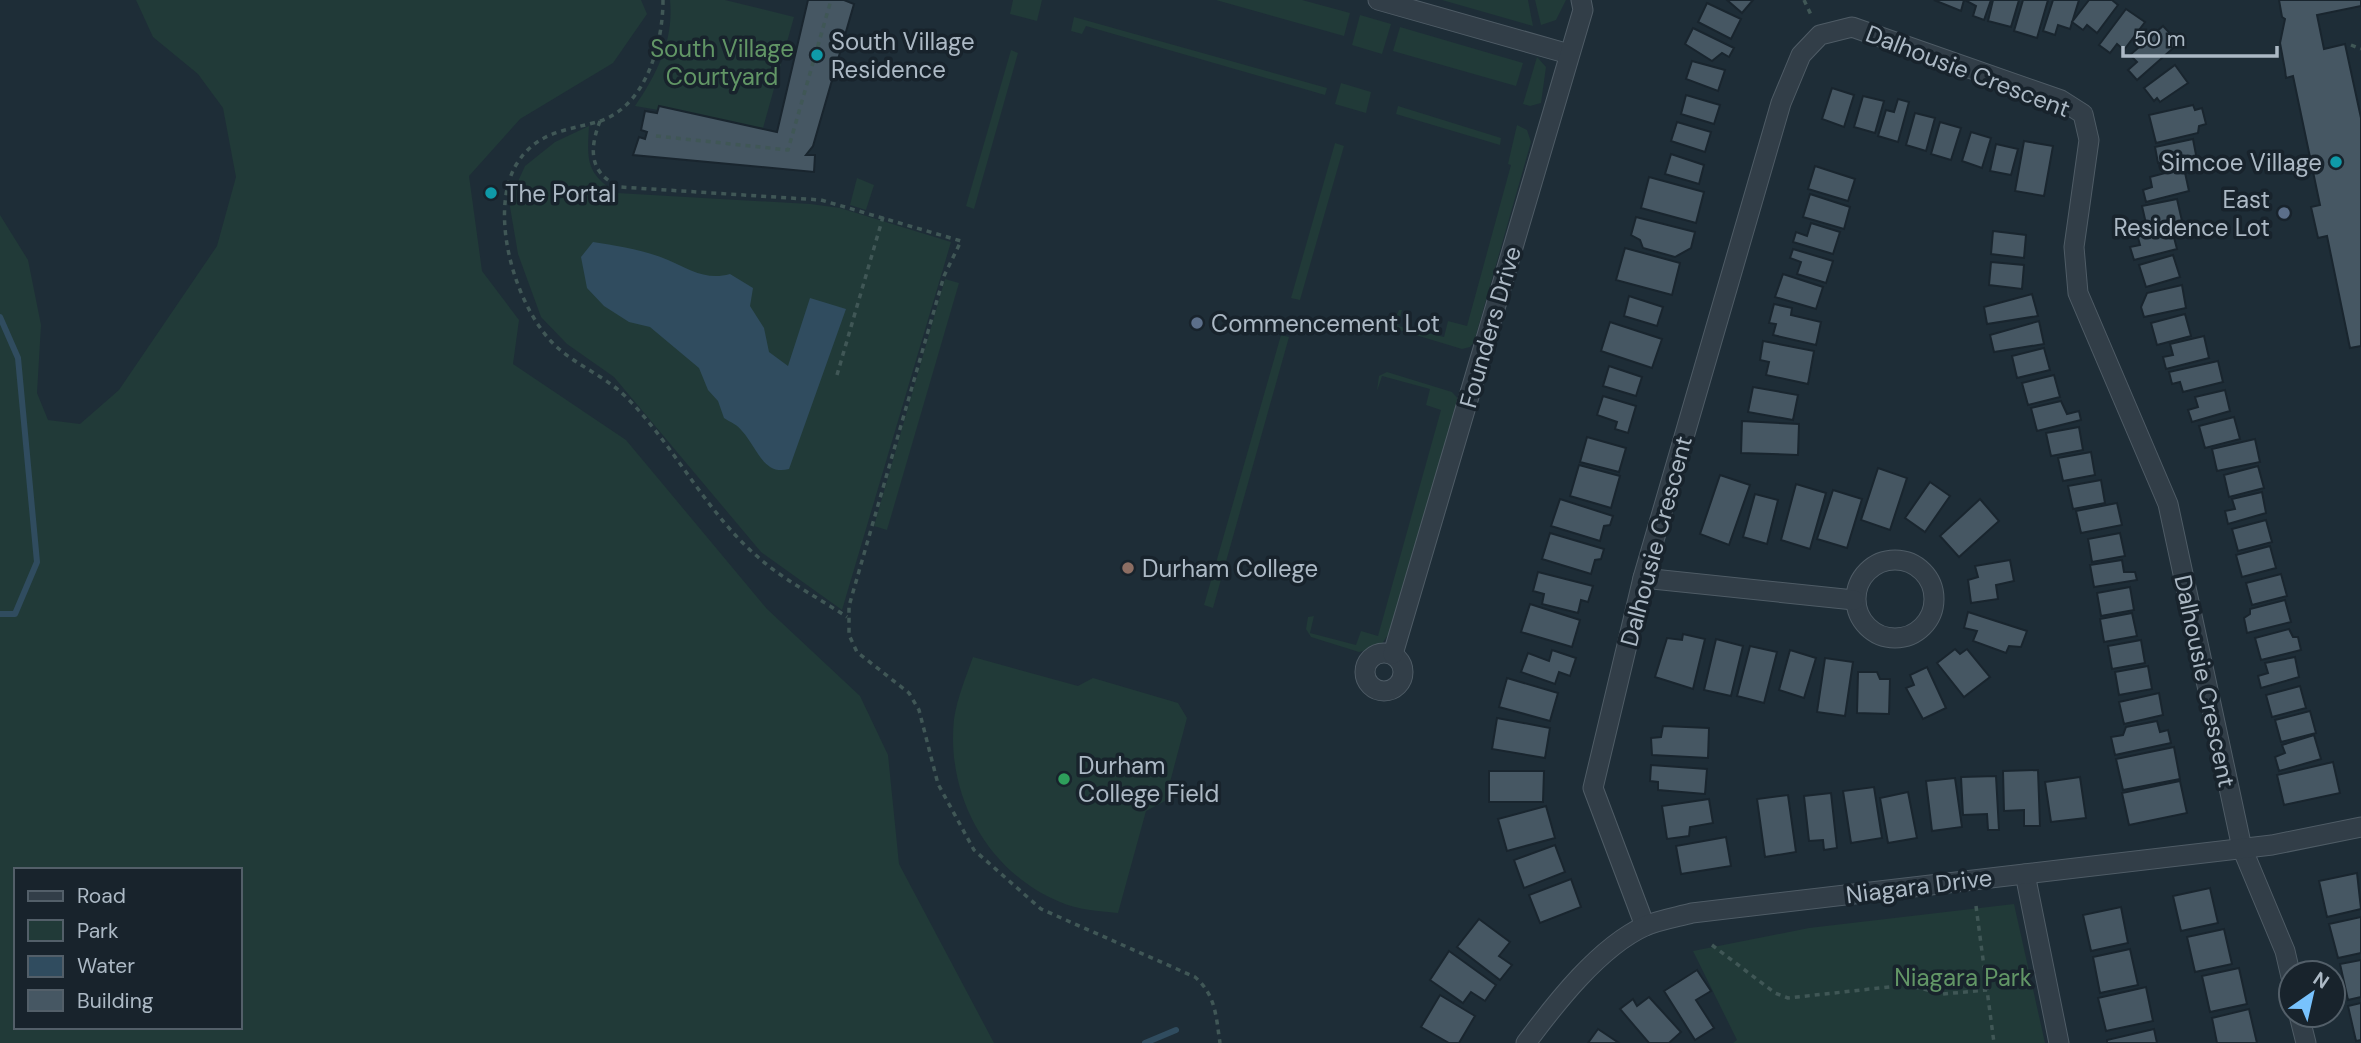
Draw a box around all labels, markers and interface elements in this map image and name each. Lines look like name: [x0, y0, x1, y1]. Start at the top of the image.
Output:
scale bar: [2123, 14, 2277, 58]
street label: Dalhousie Crescent: [1861, 18, 2075, 124]
text: 50 m: [2134, 25, 2185, 53]
place label: South Village Residence: [831, 26, 975, 85]
park label: South Village Courtyard: [650, 33, 794, 92]
marker: South Village Residence: [809, 47, 825, 63]
place label: Simcoe Village: [2161, 147, 2322, 178]
marker: Simcoe Village: [2328, 154, 2344, 170]
place label: The Portal: [505, 178, 616, 209]
place label: East Residence Lot: [2114, 184, 2270, 243]
marker: The Portal: [483, 185, 499, 201]
marker: East Residence Lot: [2276, 205, 2292, 221]
street label: Founders Drive: [1452, 242, 1528, 412]
place label: Commencement Lot: [1211, 308, 1440, 339]
marker: Commencement Lot: [1189, 315, 1205, 331]
street label: Dalhousie Crescent: [1613, 432, 1699, 650]
place label: Durham College: [1142, 553, 1318, 584]
marker: Durham College: [1120, 560, 1136, 576]
street label: Dalhousie Crescent: [2167, 572, 2243, 790]
place label: Durham College Field: [1078, 750, 1219, 809]
marker: Durham College Field: [1056, 771, 1072, 787]
street label: Niagara Drive: [1844, 862, 1994, 910]
legend: [14, 868, 242, 1029]
text: Road: [77, 882, 126, 910]
text: Park: [77, 917, 119, 945]
text: Water: [77, 952, 135, 980]
north arrow: [2277, 959, 2347, 1029]
park label: Niagara Park: [1894, 962, 2032, 993]
text: N: [2308, 966, 2334, 995]
text: Building: [77, 987, 154, 1015]

